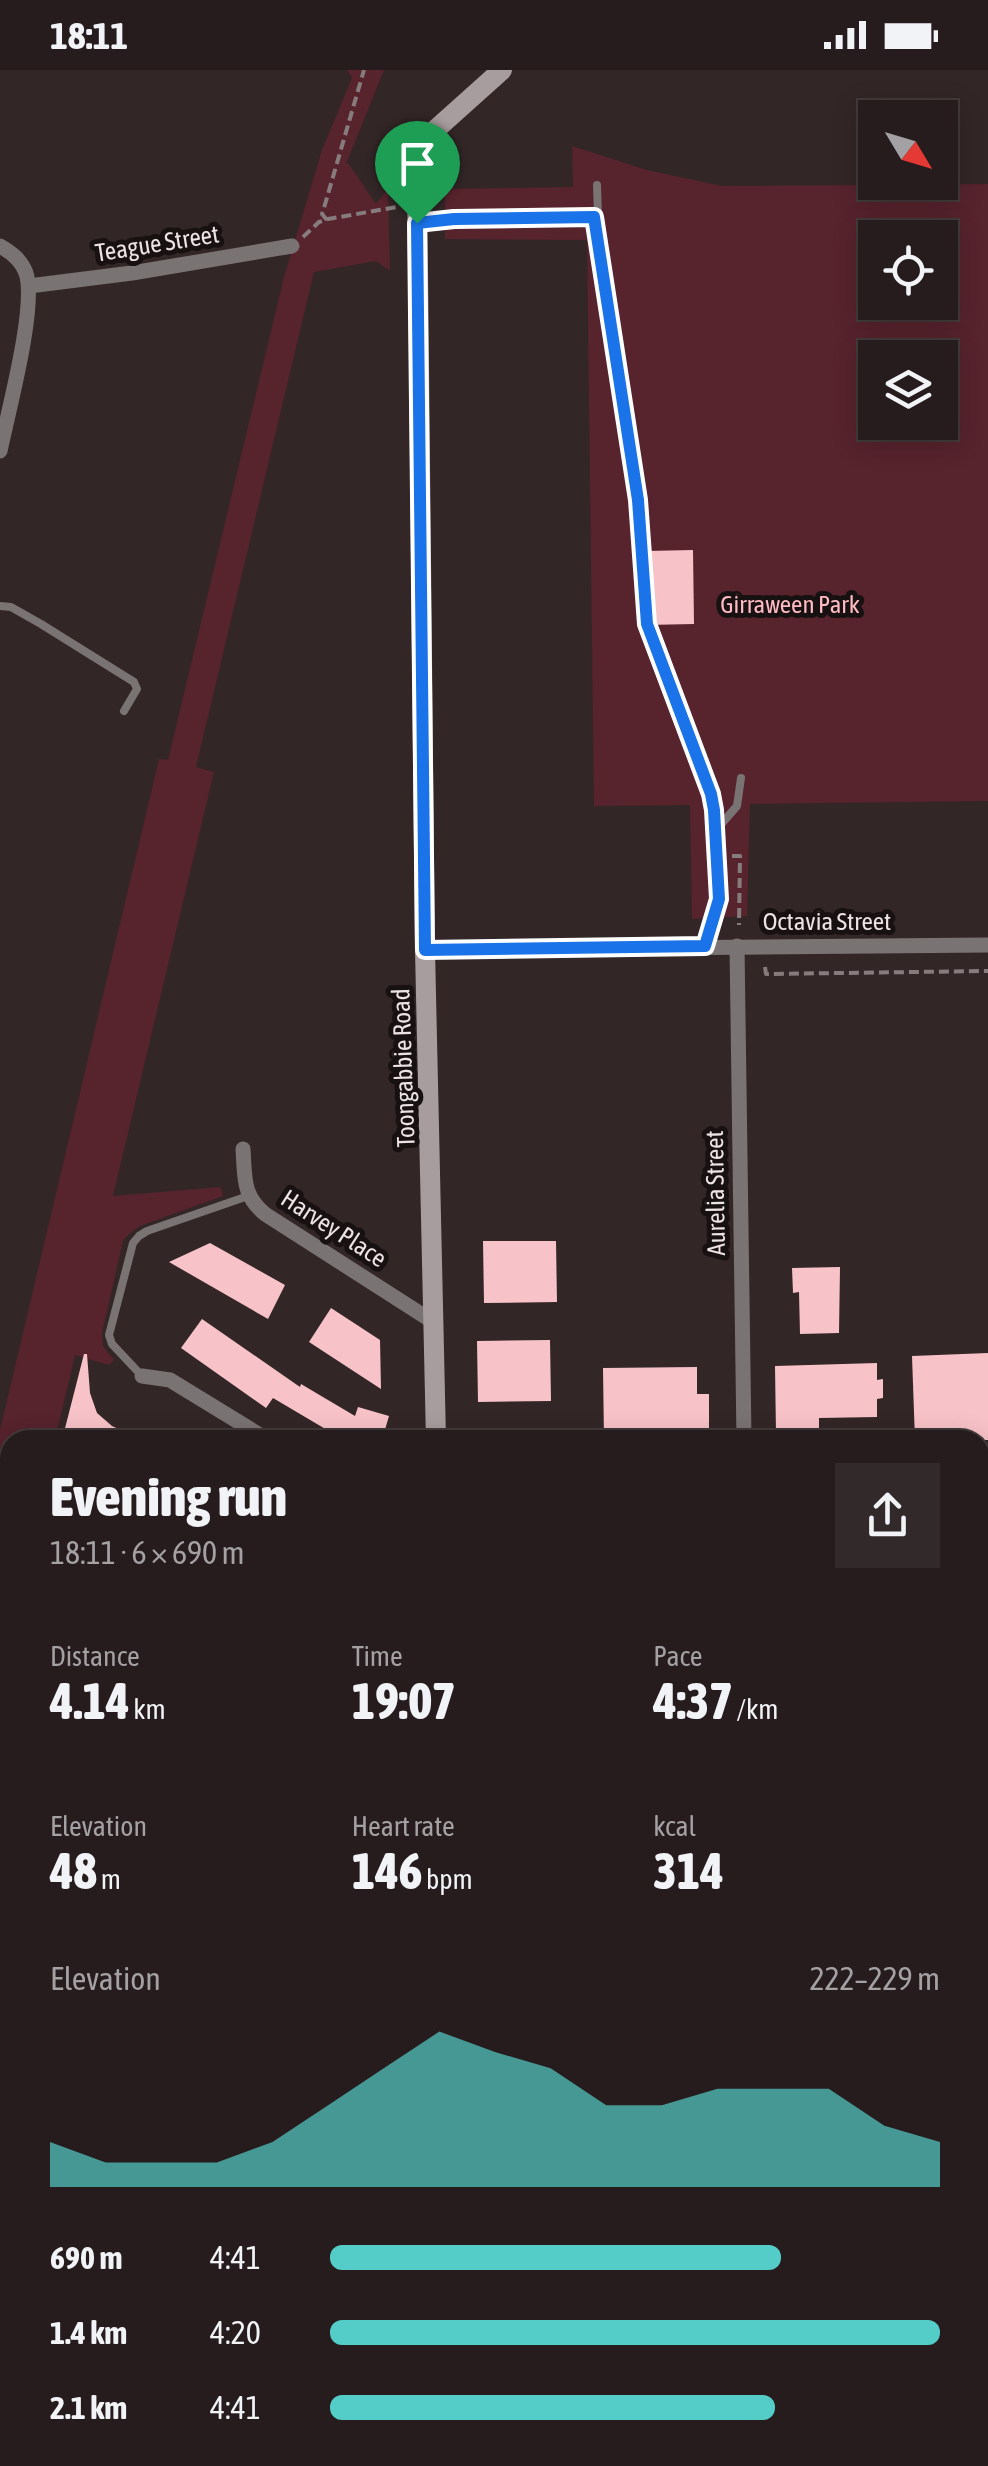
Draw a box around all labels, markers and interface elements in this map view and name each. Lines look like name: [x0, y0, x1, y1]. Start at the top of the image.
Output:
text: 18:11: [50, 14, 128, 57]
north arrow: [858, 100, 958, 200]
map controls: [858, 100, 958, 440]
pin: [375, 121, 460, 224]
icon: arrive: [390, 136, 445, 191]
street label: Teague Street: [93, 219, 221, 267]
button: locate: [858, 220, 958, 320]
button: layers: [858, 340, 958, 440]
park label: Girraween Park: [720, 590, 860, 618]
street label: Octavia Street: [763, 907, 891, 935]
street label: Toongabbie Road: [386, 988, 420, 1148]
street label: Aurelia Street: [700, 1130, 730, 1256]
street label: Harvey Place: [276, 1184, 392, 1272]
button: share: [835, 1463, 940, 1568]
text: Evening run: [50, 1465, 287, 1528]
text: 18:11 · 6 × 690 m: [50, 1534, 244, 1571]
text: Distance: [50, 1640, 140, 1672]
text: Time: [352, 1640, 403, 1672]
text: Pace: [653, 1640, 703, 1672]
text: 4.14: [50, 1672, 129, 1730]
text: 19:07: [352, 1672, 456, 1730]
text: 4:37: [653, 1672, 733, 1730]
text: km: [129, 1693, 166, 1725]
text: /km: [733, 1693, 779, 1725]
text: Elevation: [50, 1810, 147, 1842]
text: Heart rate: [352, 1810, 455, 1842]
text: kcal: [653, 1810, 696, 1842]
text: 48: [50, 1842, 97, 1900]
text: 146: [352, 1842, 422, 1900]
text: 314: [653, 1842, 724, 1900]
text: m: [97, 1863, 121, 1895]
text: bpm: [422, 1863, 473, 1895]
text: Elevation: [50, 1960, 161, 1997]
text: 222–229 m: [810, 1960, 940, 1997]
text: 690 m: [50, 2239, 123, 2276]
text: 4:41: [210, 2239, 261, 2276]
text: 1.4 km: [50, 2314, 127, 2351]
text: 4:20: [210, 2314, 261, 2351]
text: 2.1 km: [50, 2389, 127, 2426]
text: 4:41: [210, 2389, 261, 2426]

